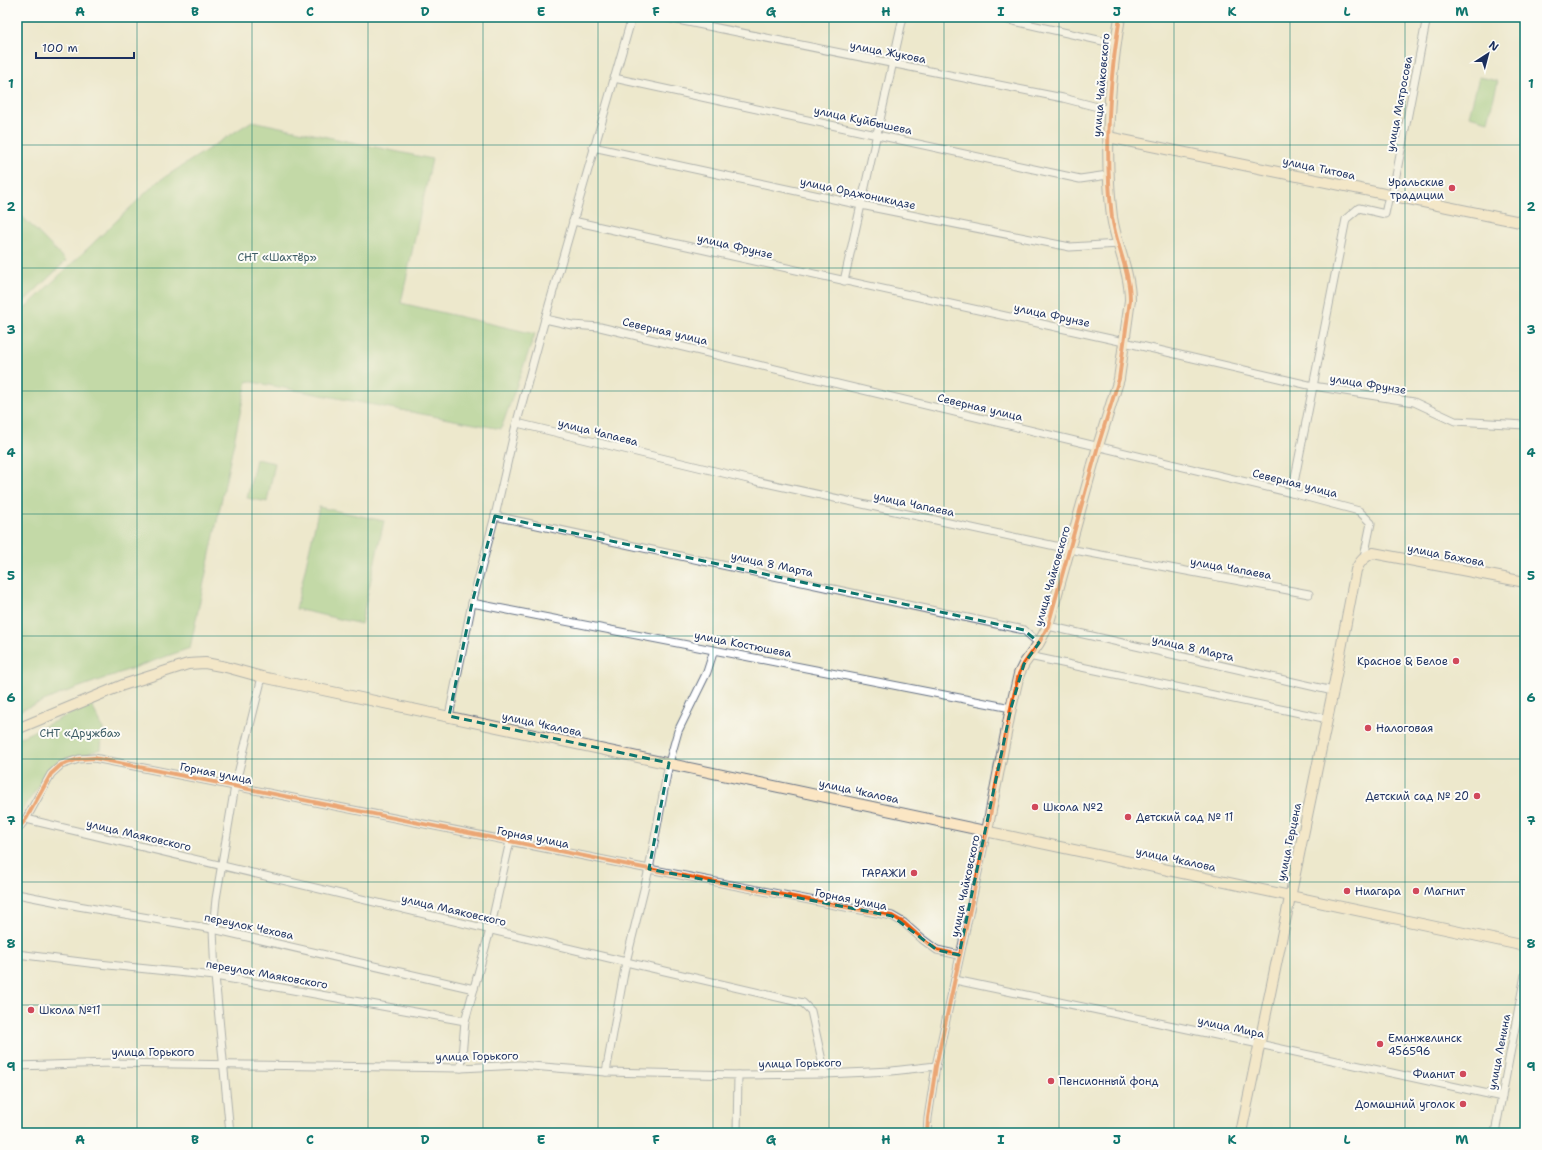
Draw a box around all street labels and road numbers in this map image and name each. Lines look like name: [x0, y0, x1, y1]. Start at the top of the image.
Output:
street label: улица Чайковского: [1089, 32, 1114, 138]
street label: улица Жукова: [848, 38, 927, 67]
street label: улица Матросова: [1383, 55, 1416, 153]
street label: улица Куйбышева: [812, 103, 914, 138]
street label: улица Титова: [1281, 153, 1357, 184]
street label: улица Орджоникидзе: [799, 174, 917, 213]
street label: улица Фрунзе: [696, 230, 774, 262]
street label: улица Фрунзе: [1013, 300, 1091, 331]
street label: Северная улица: [621, 314, 709, 349]
street label: улица Фрунзе: [1329, 371, 1407, 398]
street label: Северная улица: [936, 390, 1024, 425]
street label: улица Чапаева: [556, 415, 640, 450]
street label: Северная улица: [1251, 466, 1339, 501]
street label: улица Чапаева: [872, 489, 956, 520]
street label: улица Чайковского: [1031, 524, 1074, 628]
street label: улица Бажова: [1406, 541, 1486, 570]
street label: улица 8 Марта: [729, 548, 815, 581]
street label: улица Чапаева: [1189, 554, 1273, 583]
street label: улица Костюшева: [693, 628, 793, 661]
street label: улица 8 Марта: [1150, 632, 1236, 665]
street label: улица Чкалова: [500, 709, 583, 740]
street label: Горная улица: [178, 759, 254, 788]
street label: улица Чкалова: [817, 776, 900, 807]
street label: улица Герцена: [1274, 801, 1305, 883]
street label: улица Маяковского: [85, 816, 193, 855]
street label: Горная улица: [495, 823, 571, 852]
street label: улица Чайковского: [947, 833, 984, 939]
street label: улица Чкалова: [1134, 844, 1217, 875]
street label: Горная улица: [813, 885, 889, 914]
street label: улица Маяковского: [400, 891, 508, 930]
street label: переулок Чехова: [203, 910, 295, 943]
street label: переулок Маяковского: [205, 956, 329, 993]
street label: улица Мира: [1196, 1013, 1266, 1042]
street label: улица Ленина: [1485, 1013, 1514, 1091]
street label: улица Горького: [112, 1045, 195, 1060]
street label: улица Горького: [435, 1048, 519, 1065]
street label: улица Горького: [758, 1055, 842, 1072]

